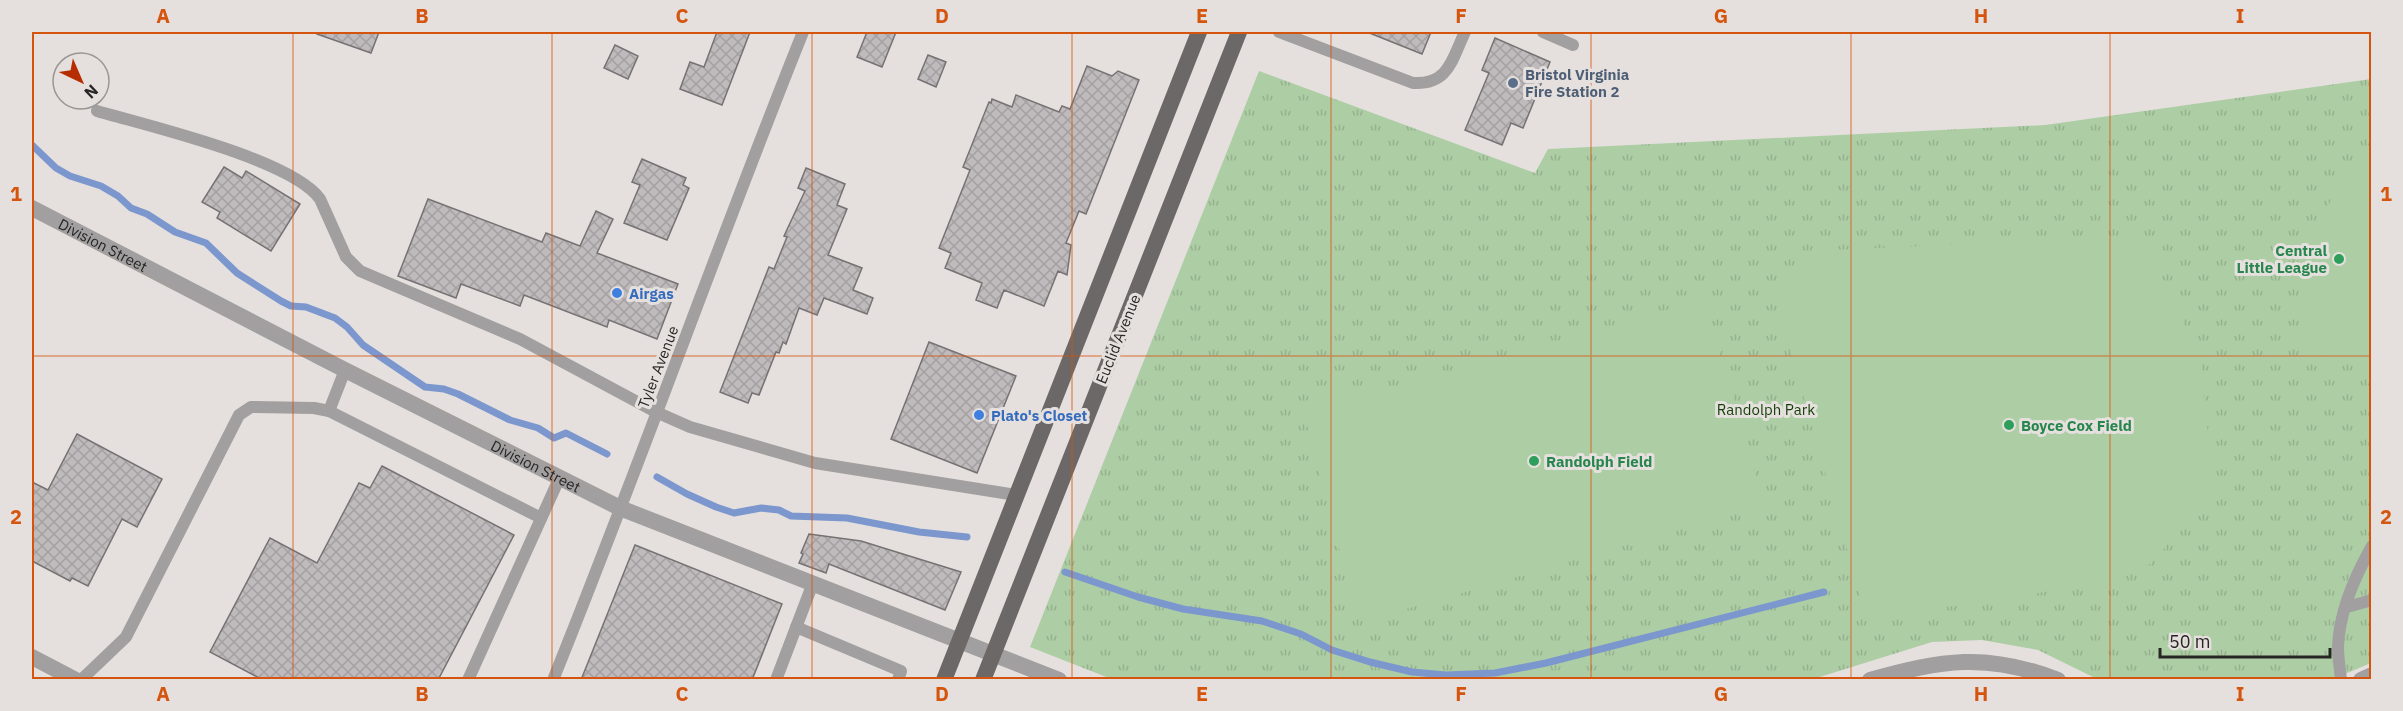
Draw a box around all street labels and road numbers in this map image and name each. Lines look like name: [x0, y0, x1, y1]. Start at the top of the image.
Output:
street label: Division Street: [55, 214, 151, 276]
street label: Euclid Avenue: [1091, 291, 1145, 387]
street label: Tyler Avenue: [634, 323, 682, 411]
street label: Division Street: [488, 435, 584, 496]

